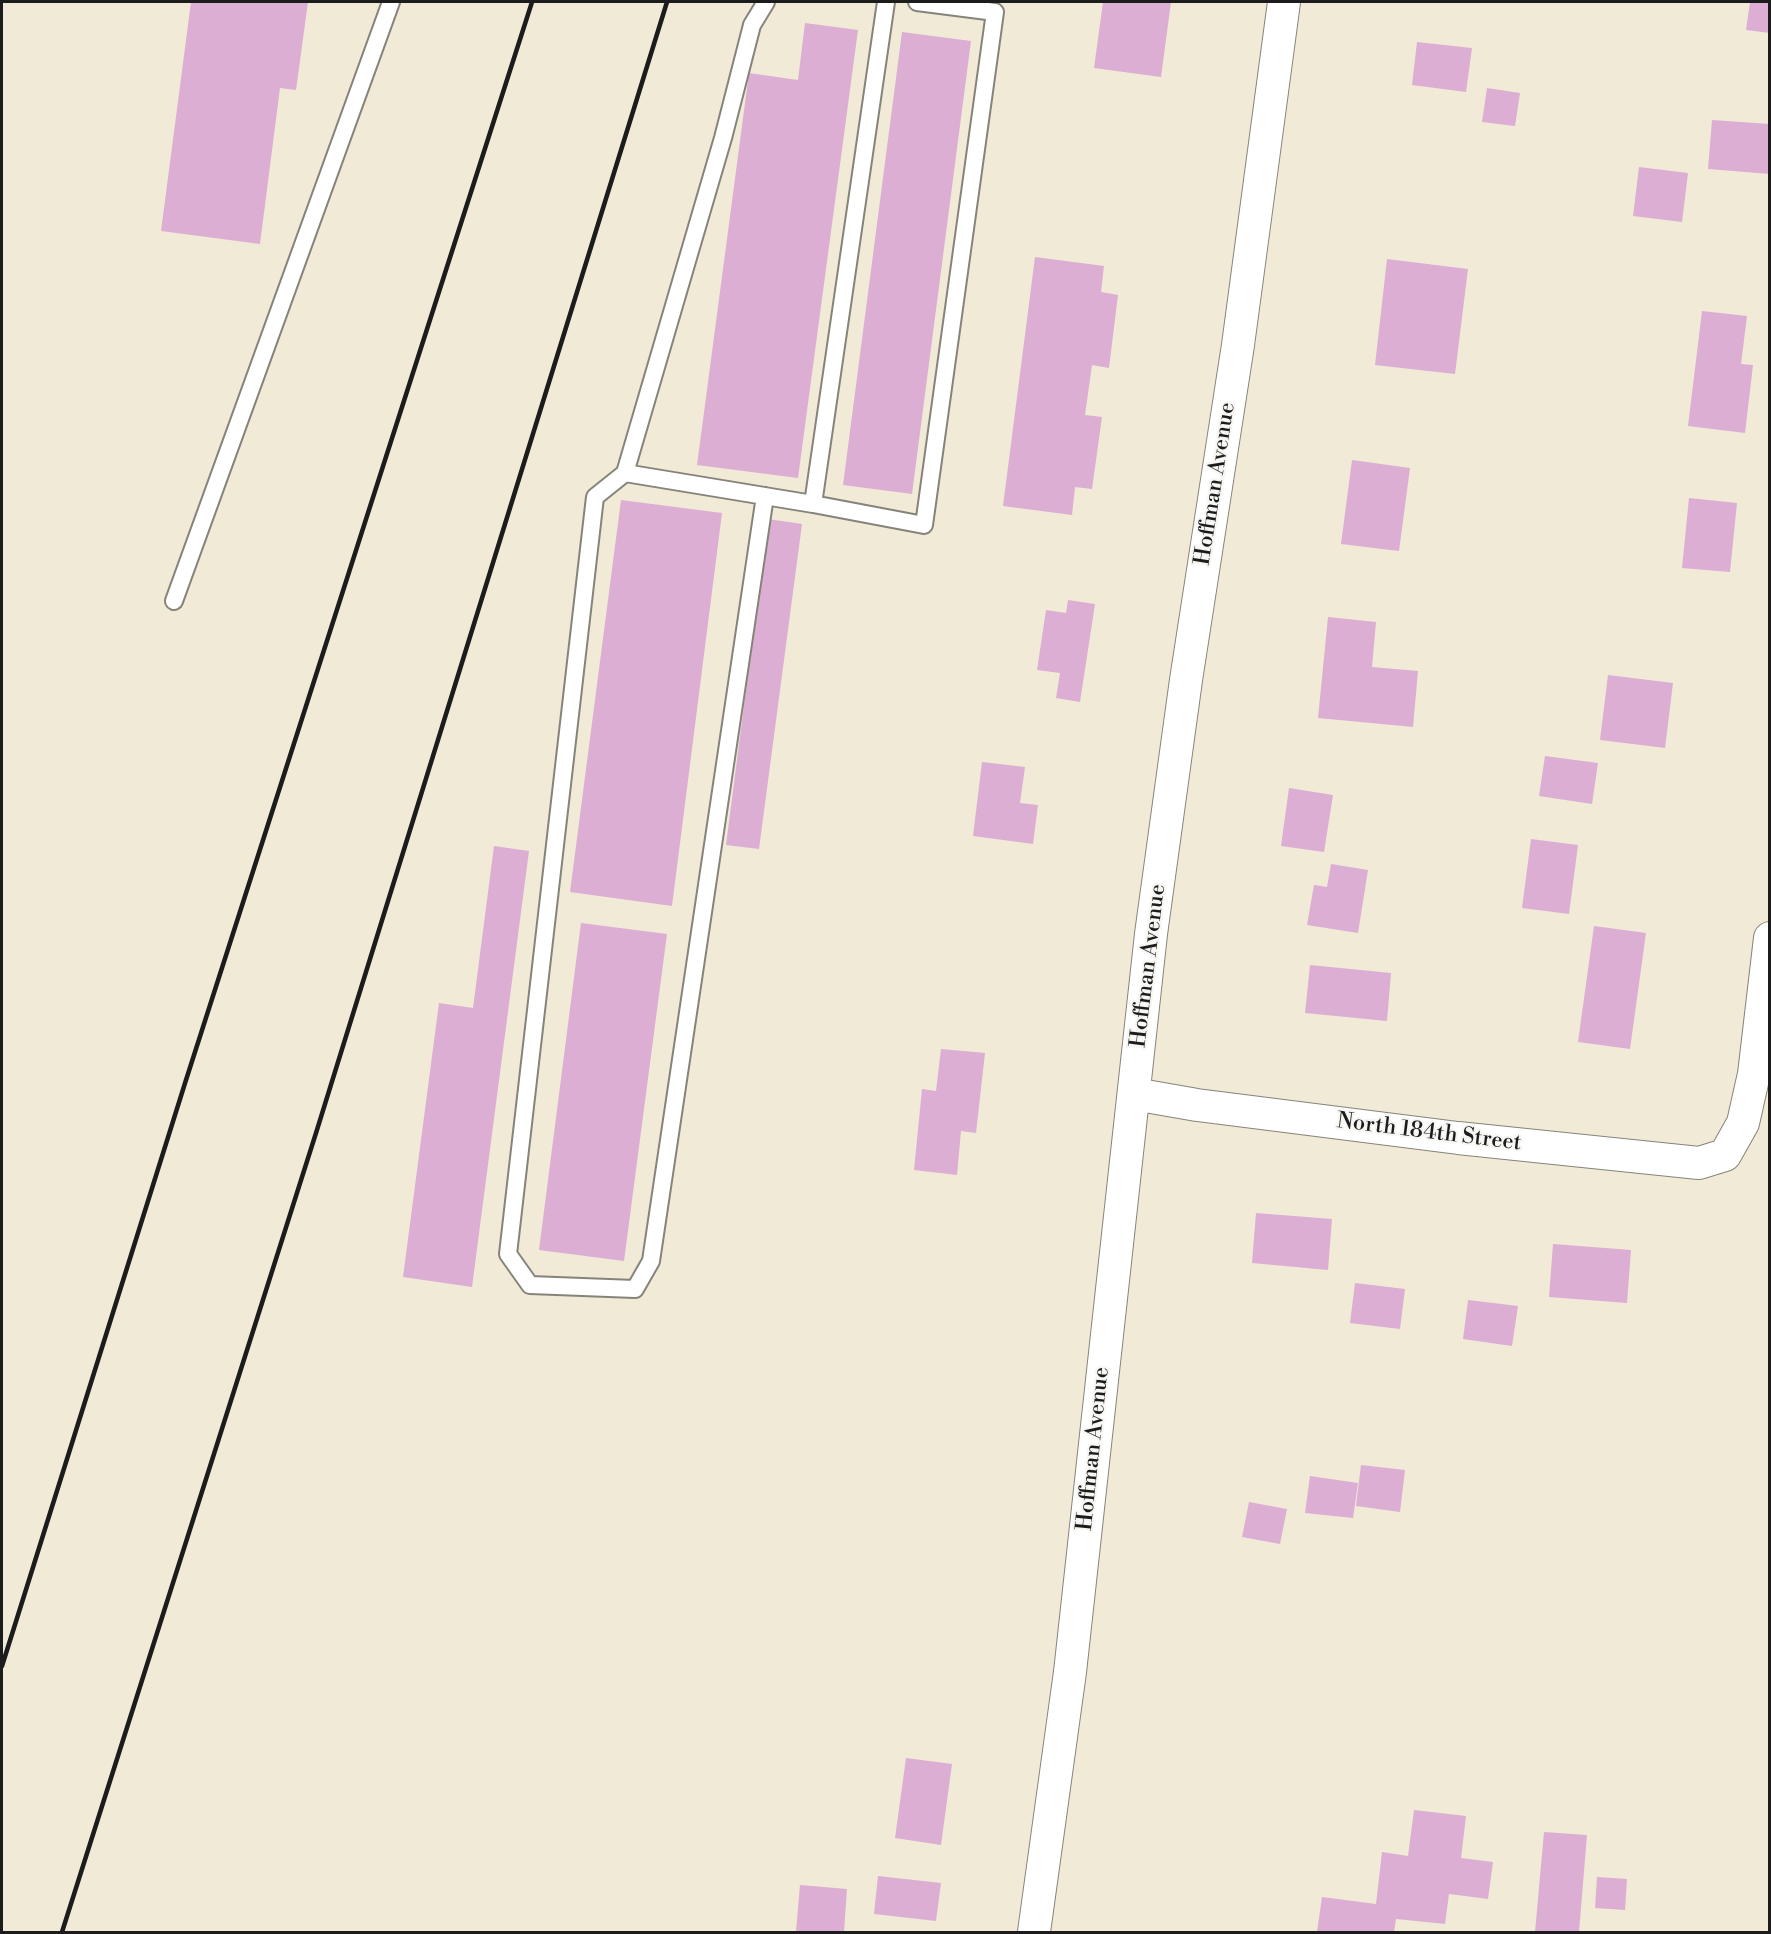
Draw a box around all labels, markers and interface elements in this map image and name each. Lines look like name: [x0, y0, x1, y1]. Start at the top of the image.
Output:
street label: Hoffman Avenue: [1190, 401, 1242, 567]
street label: Hoffman Avenue: [1126, 883, 1172, 1049]
street label: North 184th Street: [1335, 1109, 1523, 1157]
street label: Hoffman Avenue: [1072, 1366, 1116, 1532]

